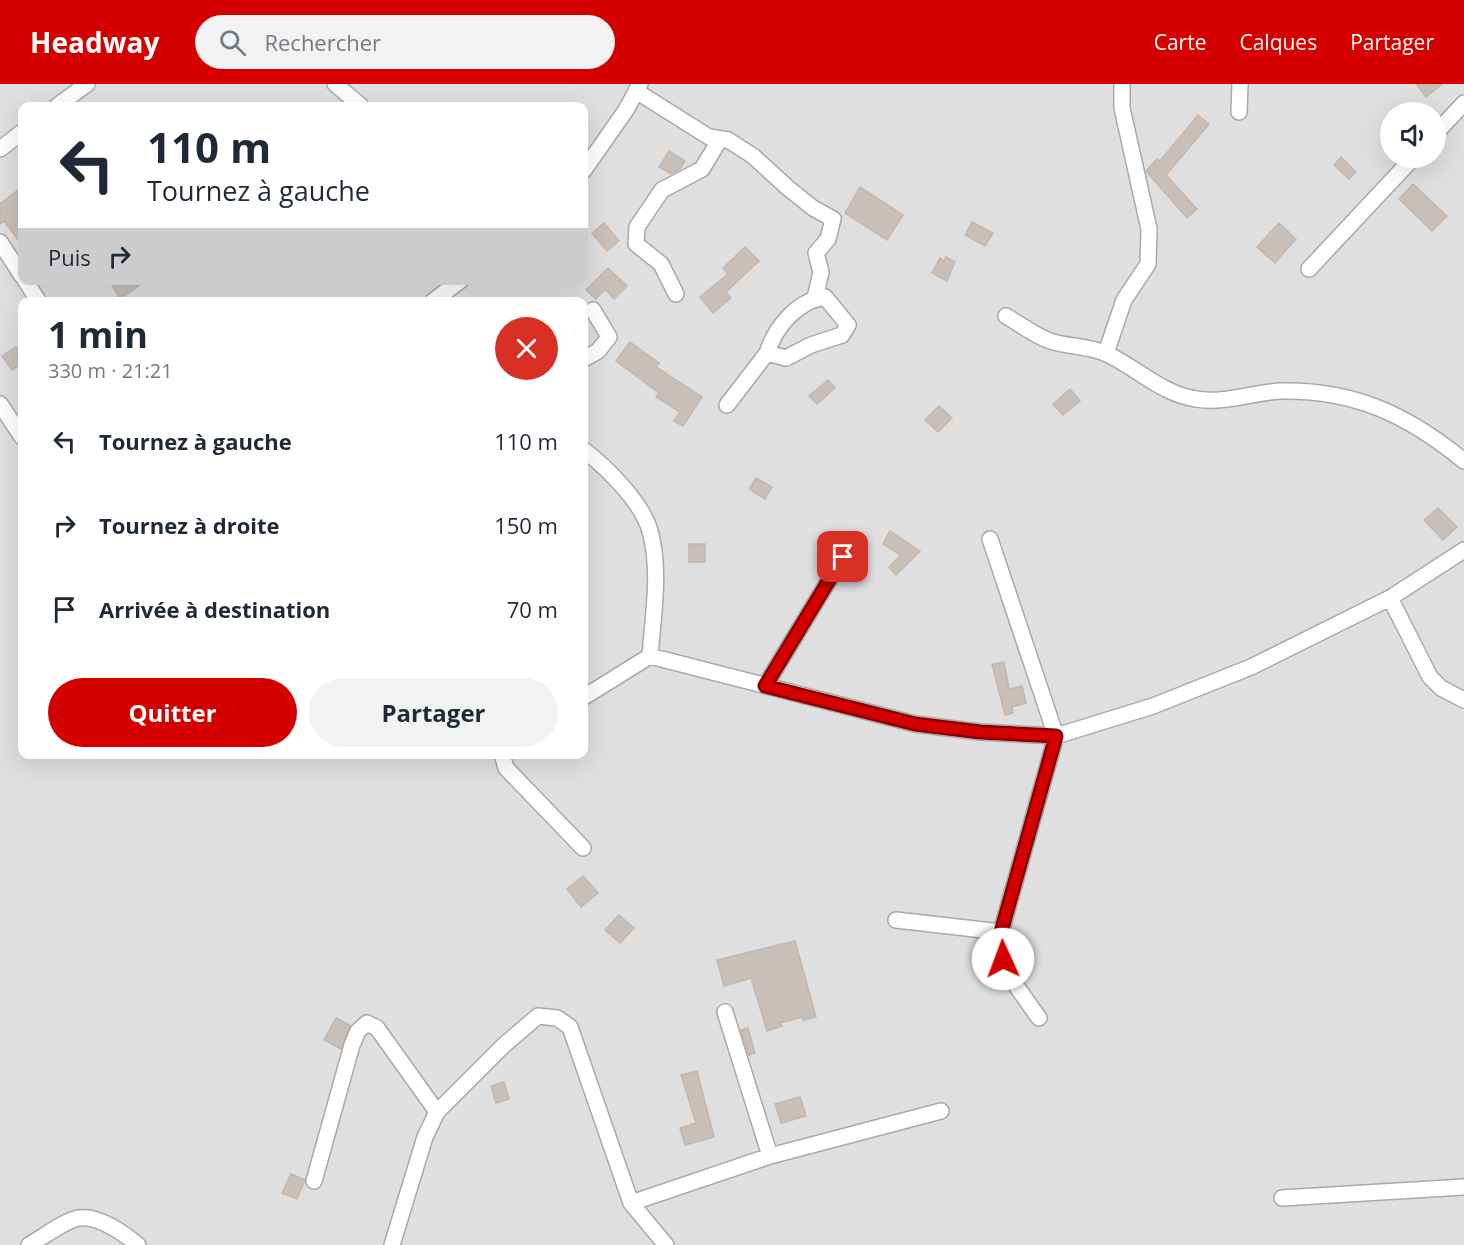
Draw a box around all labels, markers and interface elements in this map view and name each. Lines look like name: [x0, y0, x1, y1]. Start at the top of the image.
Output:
search box: [195, 15, 615, 69]
text: Headway: [30, 23, 159, 61]
icon: search: [216, 26, 249, 59]
text: Rechercher: [264, 27, 381, 57]
text: Carte: [1154, 28, 1206, 56]
text: Calques: [1239, 28, 1317, 56]
text: Partager: [1350, 28, 1434, 56]
map controls: [1380, 102, 1446, 168]
button: sound: [1380, 102, 1446, 168]
text: 110 m: [147, 118, 271, 175]
icon: left: [48, 126, 126, 204]
text: Tournez à gauche: [147, 172, 370, 209]
icon: right: [103, 240, 136, 273]
text: Puis: [48, 242, 91, 272]
text: 1 min: [48, 310, 148, 359]
button: close: [495, 317, 558, 380]
text: 330 m · 21:21: [48, 357, 173, 384]
icon: left: [48, 425, 81, 458]
text: Tournez à gauche: [99, 426, 292, 456]
text: 110 m: [494, 426, 558, 456]
icon: right: [48, 509, 81, 542]
text: Tournez à droite: [99, 510, 280, 540]
text: 150 m: [494, 510, 558, 540]
pin: [817, 531, 868, 582]
icon: arrive: [826, 540, 859, 573]
icon: arrive: [48, 593, 81, 626]
text: Arrivée à destination: [99, 594, 330, 624]
text: 70 m: [507, 594, 558, 624]
button: Quitter: [48, 678, 297, 747]
button: Partager: [309, 678, 558, 747]
position arrow: [971, 927, 1035, 991]

